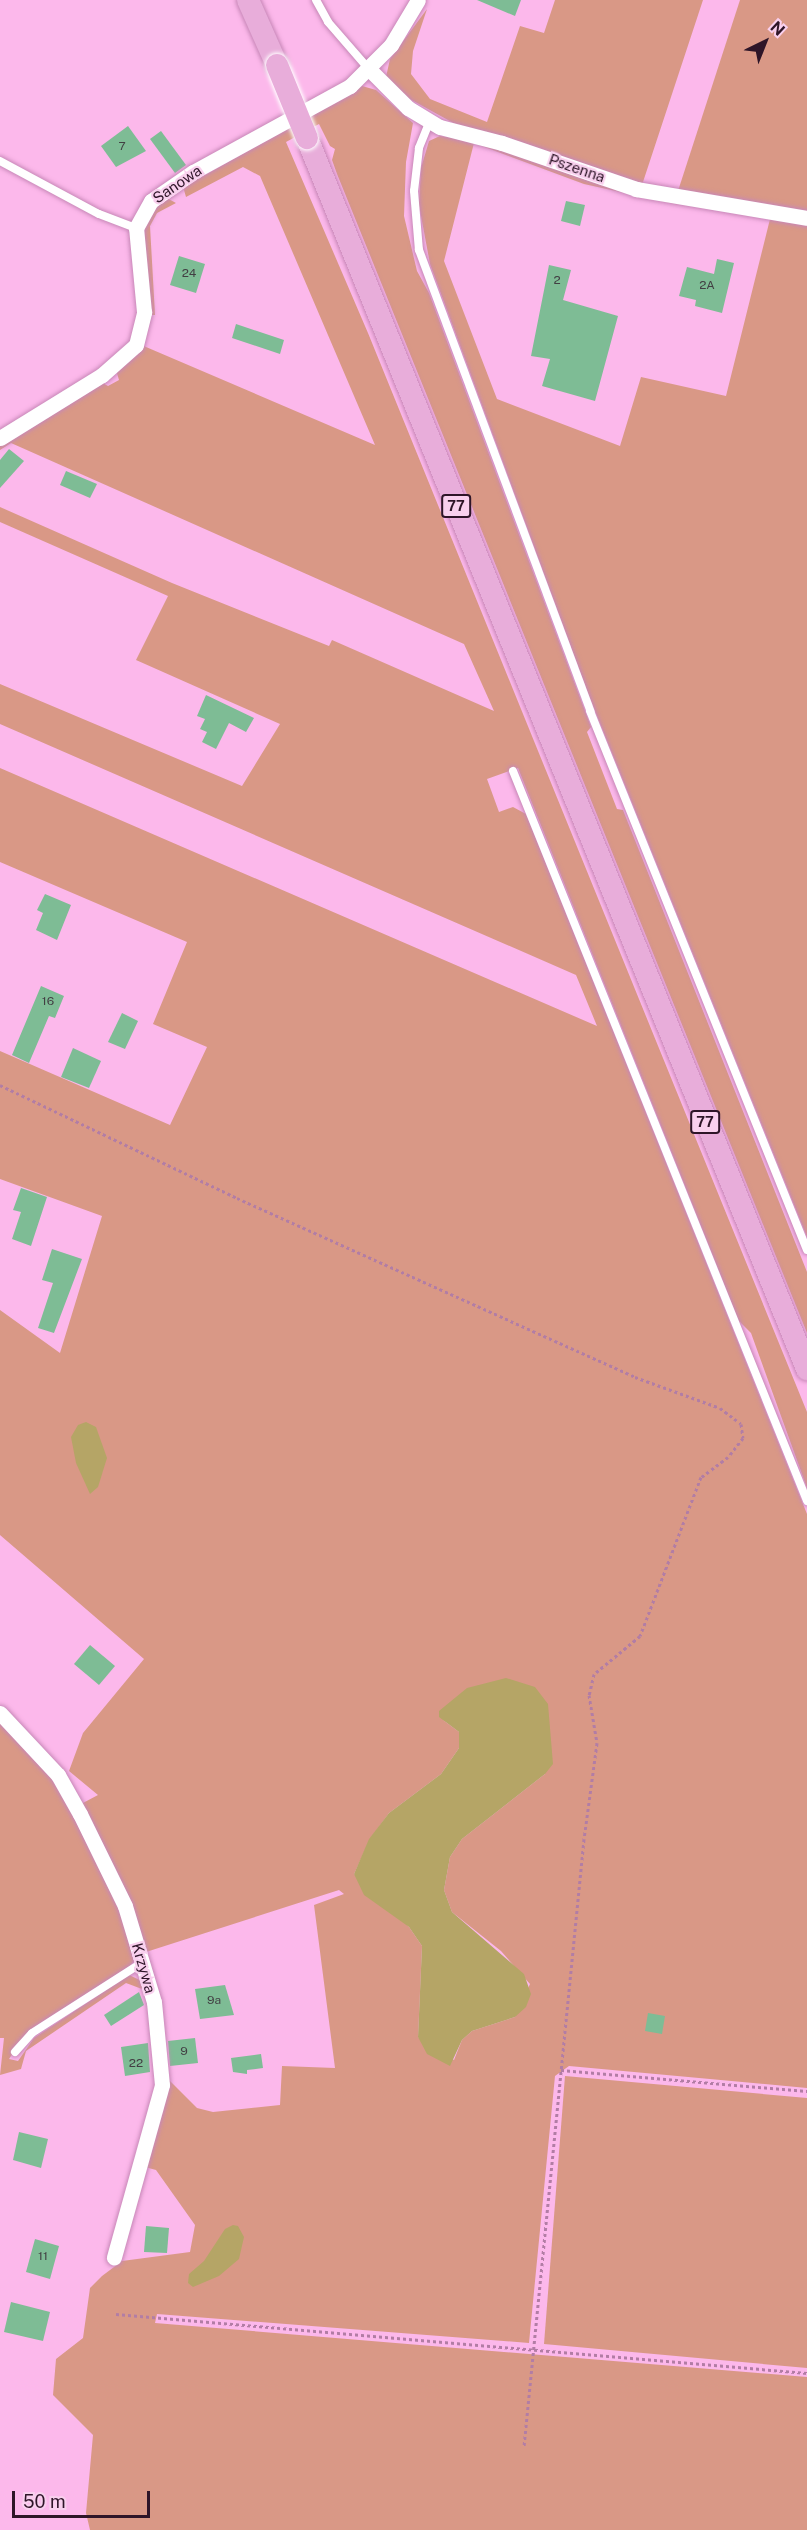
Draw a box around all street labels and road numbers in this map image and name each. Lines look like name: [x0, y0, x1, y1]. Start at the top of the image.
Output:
street label: Pszenna: [547, 150, 607, 186]
street label: Sanowa: [149, 161, 205, 207]
road number: 77: [441, 495, 471, 517]
road number: 77: [690, 1111, 720, 1133]
street label: Krzywa: [128, 1941, 160, 1995]

